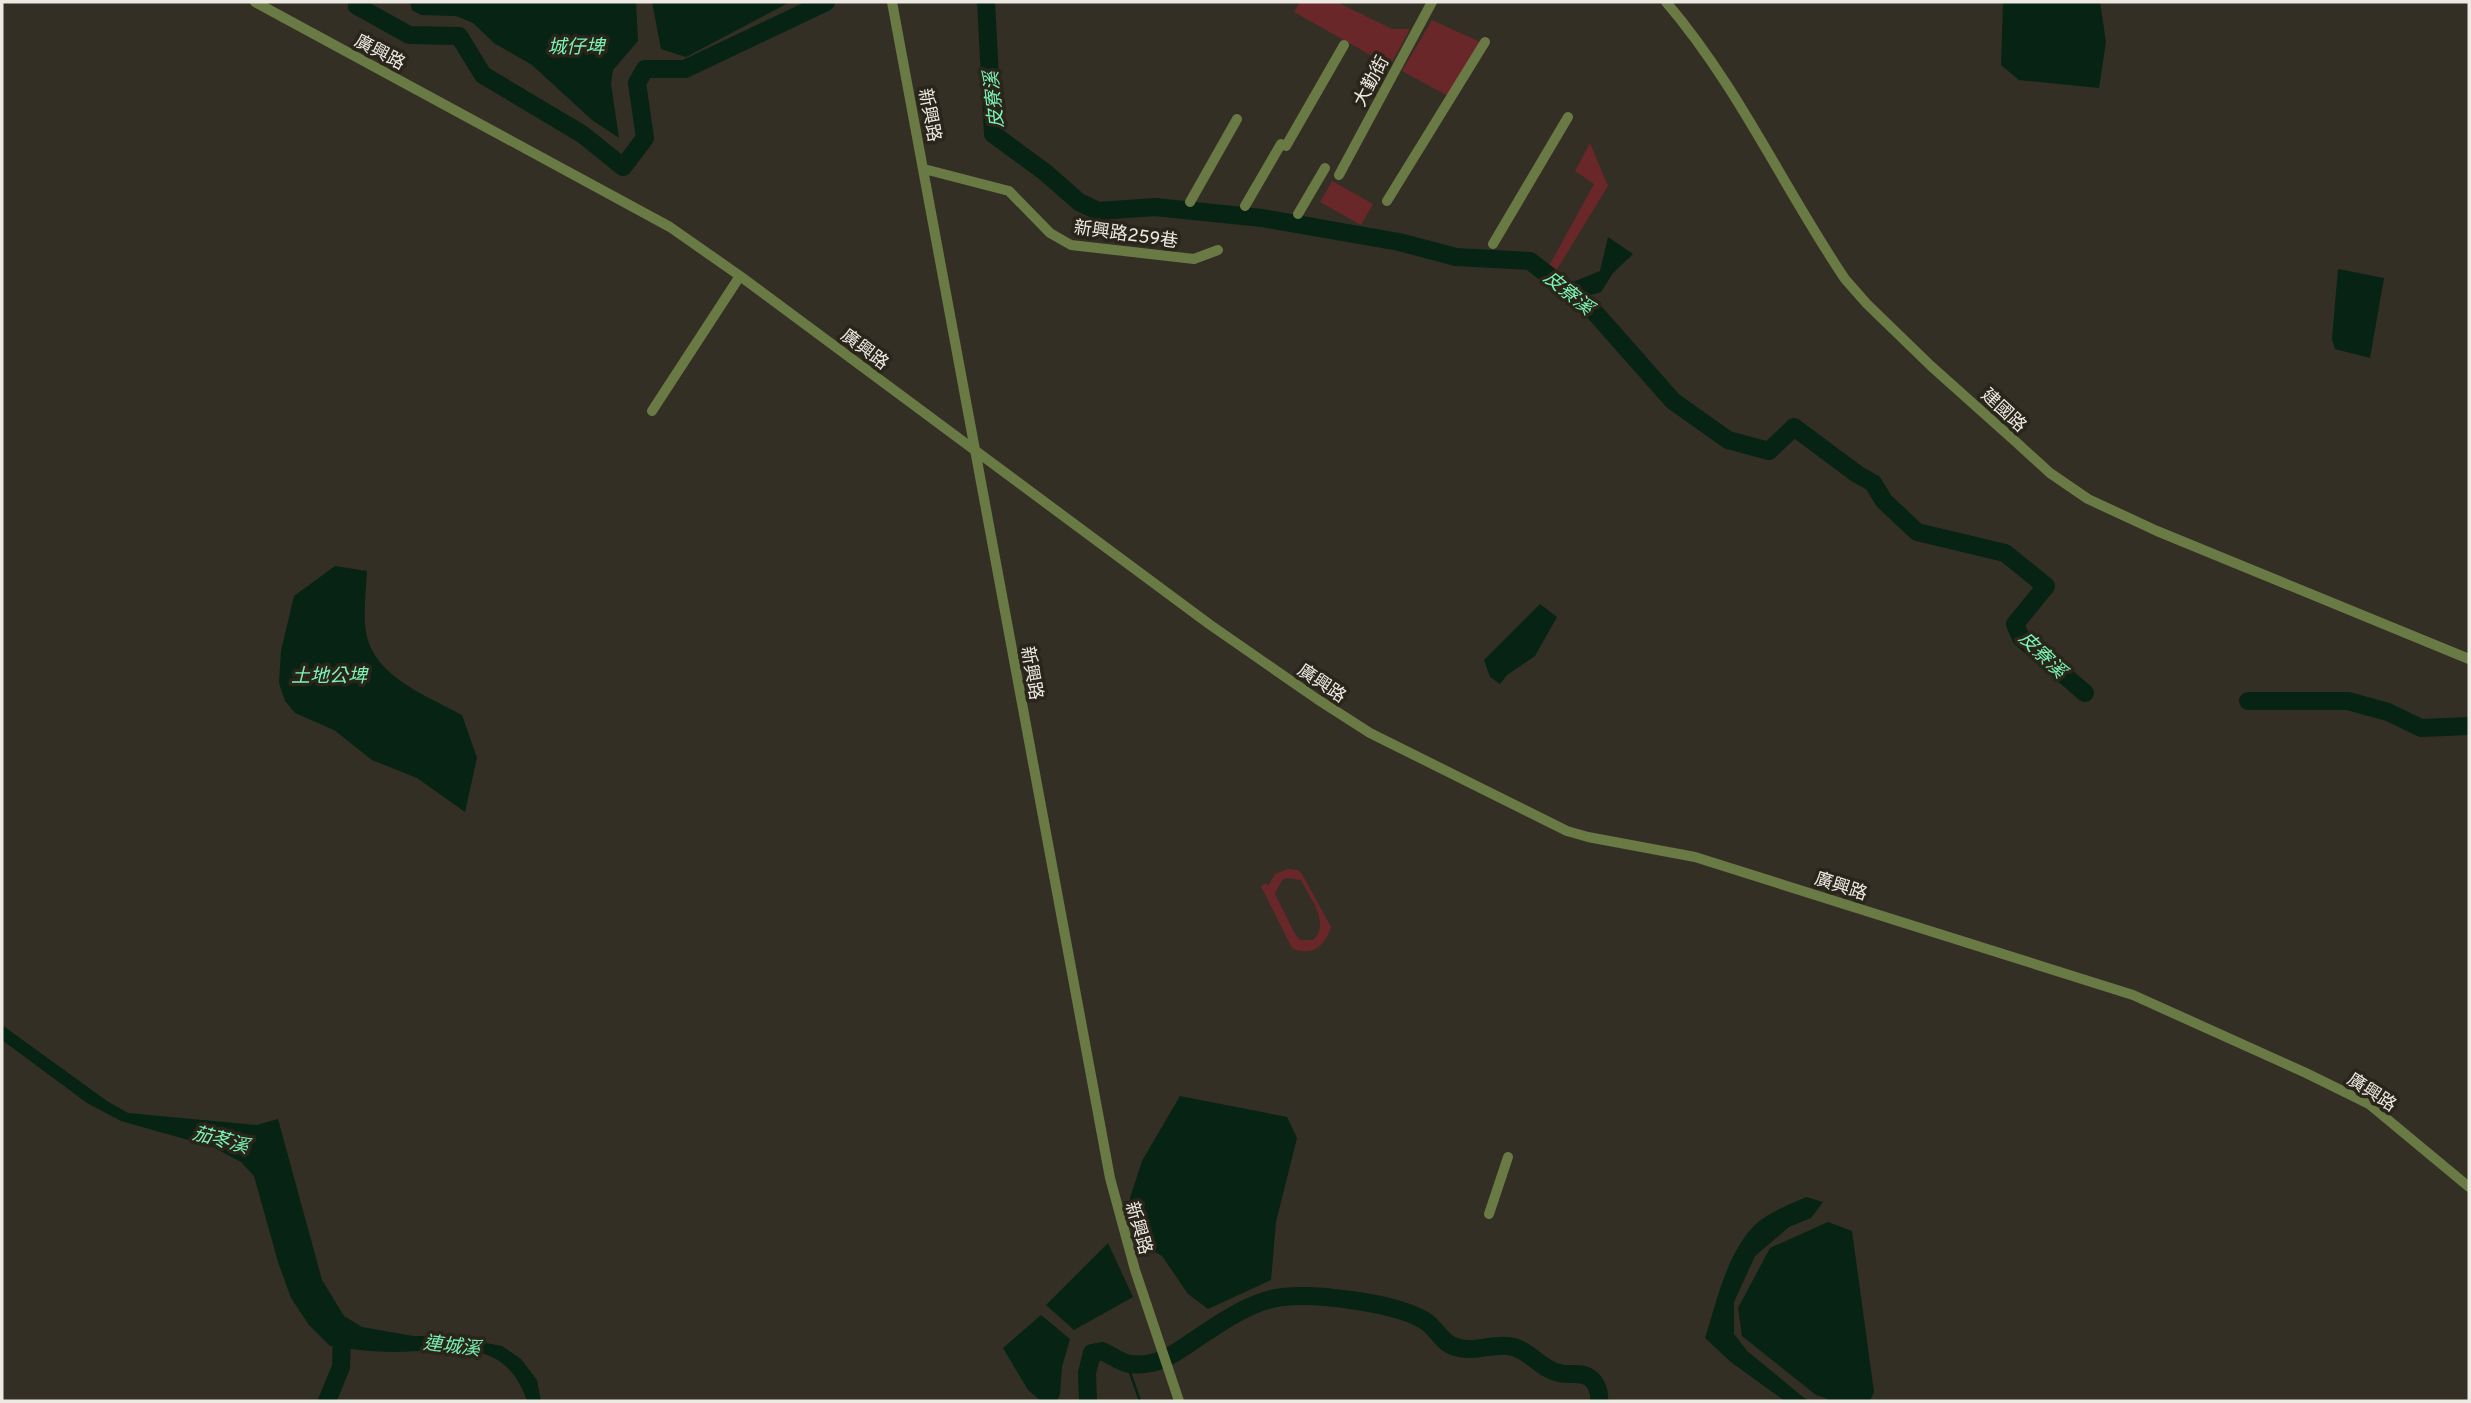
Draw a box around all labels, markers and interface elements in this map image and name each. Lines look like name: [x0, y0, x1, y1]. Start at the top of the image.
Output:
street label: 廣興路: [350, 30, 409, 76]
water label: 城仔埤: [547, 36, 606, 60]
street label: 大勤街: [1349, 52, 1395, 111]
water label: 皮寮溪: [980, 67, 1010, 129]
street label: 新興路: [912, 87, 945, 144]
street label: 新興路259巷: [1072, 217, 1179, 254]
water label: 皮寮溪: [1538, 266, 1600, 323]
street label: 廣興路: [836, 325, 893, 376]
street label: 建國路: [1975, 384, 2031, 438]
water label: 皮寮溪: [2013, 627, 2073, 686]
street label: 新興路: [1015, 645, 1047, 702]
street label: 廣興路: [1292, 660, 1350, 709]
water label: 土地公埤: [291, 665, 369, 689]
street label: 廣興路: [1811, 868, 1870, 907]
street label: 廣興路: [2342, 1069, 2400, 1118]
water label: 茄苳溪: [190, 1122, 254, 1161]
street label: 新興路: [1119, 1199, 1156, 1258]
water label: 連城溪: [422, 1332, 484, 1363]

